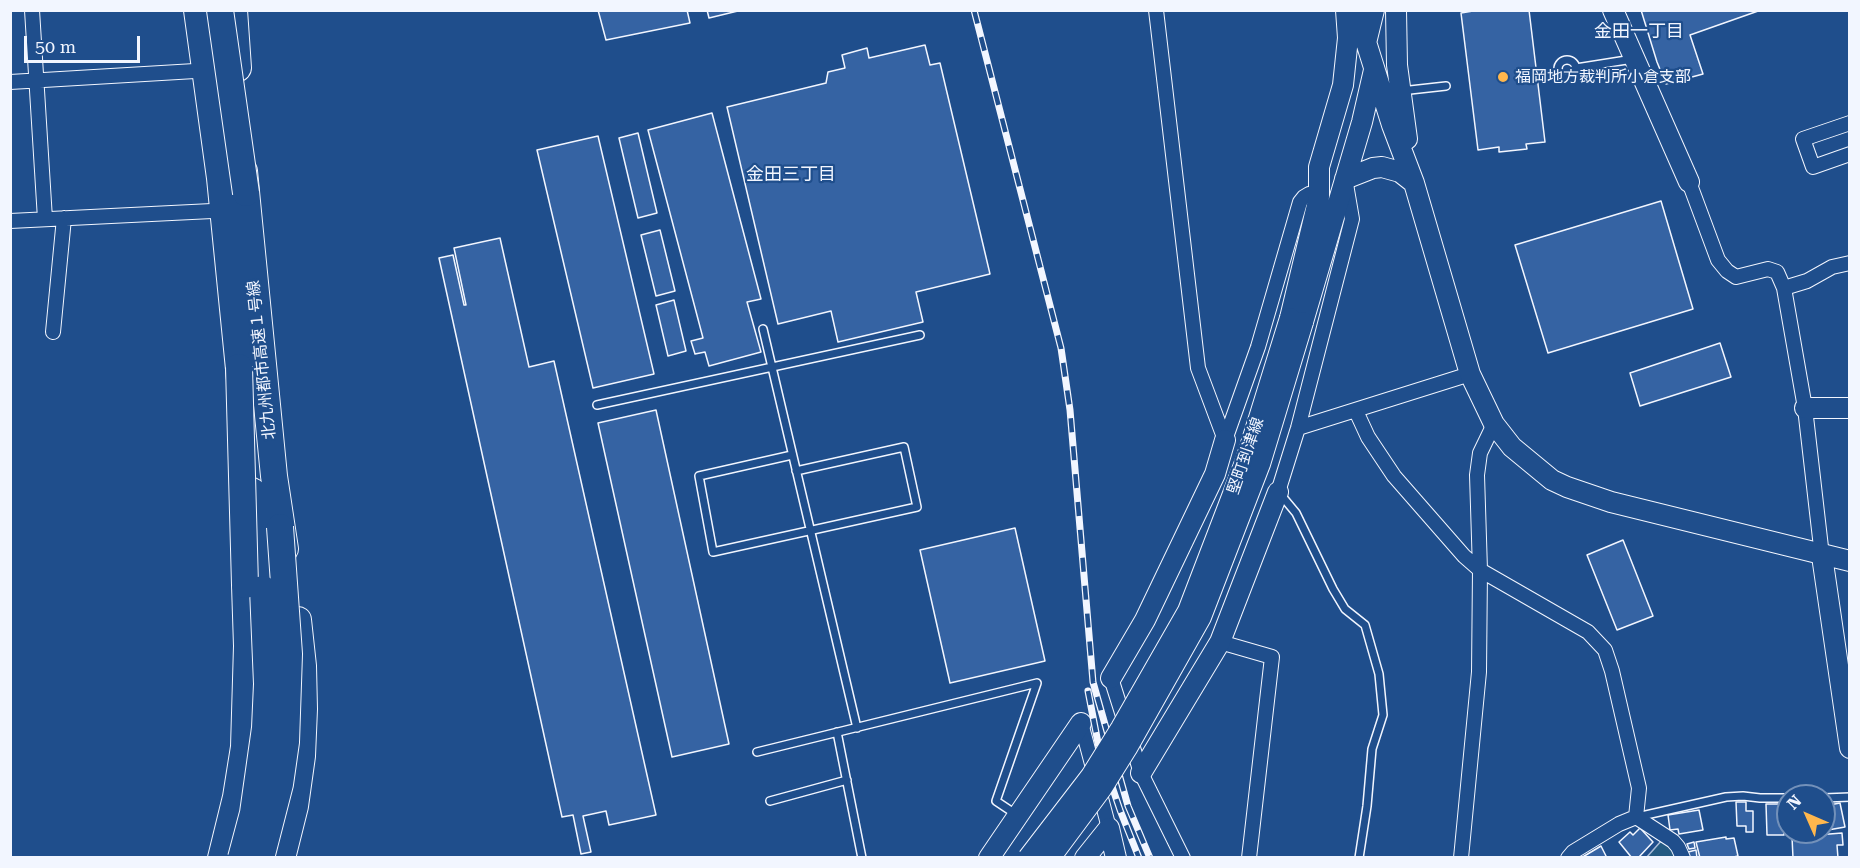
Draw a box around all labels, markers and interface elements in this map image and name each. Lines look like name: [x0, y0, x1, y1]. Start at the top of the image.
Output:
district label: 金田一丁目: [1594, 21, 1684, 43]
scale bar: [27, 24, 142, 62]
text: 50 m: [35, 36, 76, 57]
place label: 福岡地方裁判所小倉支部: [1515, 67, 1691, 87]
marker: 福岡地方裁判所小倉支部: [1496, 70, 1510, 84]
district label: 金田三丁目: [746, 164, 836, 186]
street label: 北九州都市高速１号線: [244, 279, 280, 441]
street label: 堅町到津線: [1224, 415, 1268, 497]
north arrow: [1776, 784, 1836, 844]
text: N: [1783, 791, 1805, 813]

